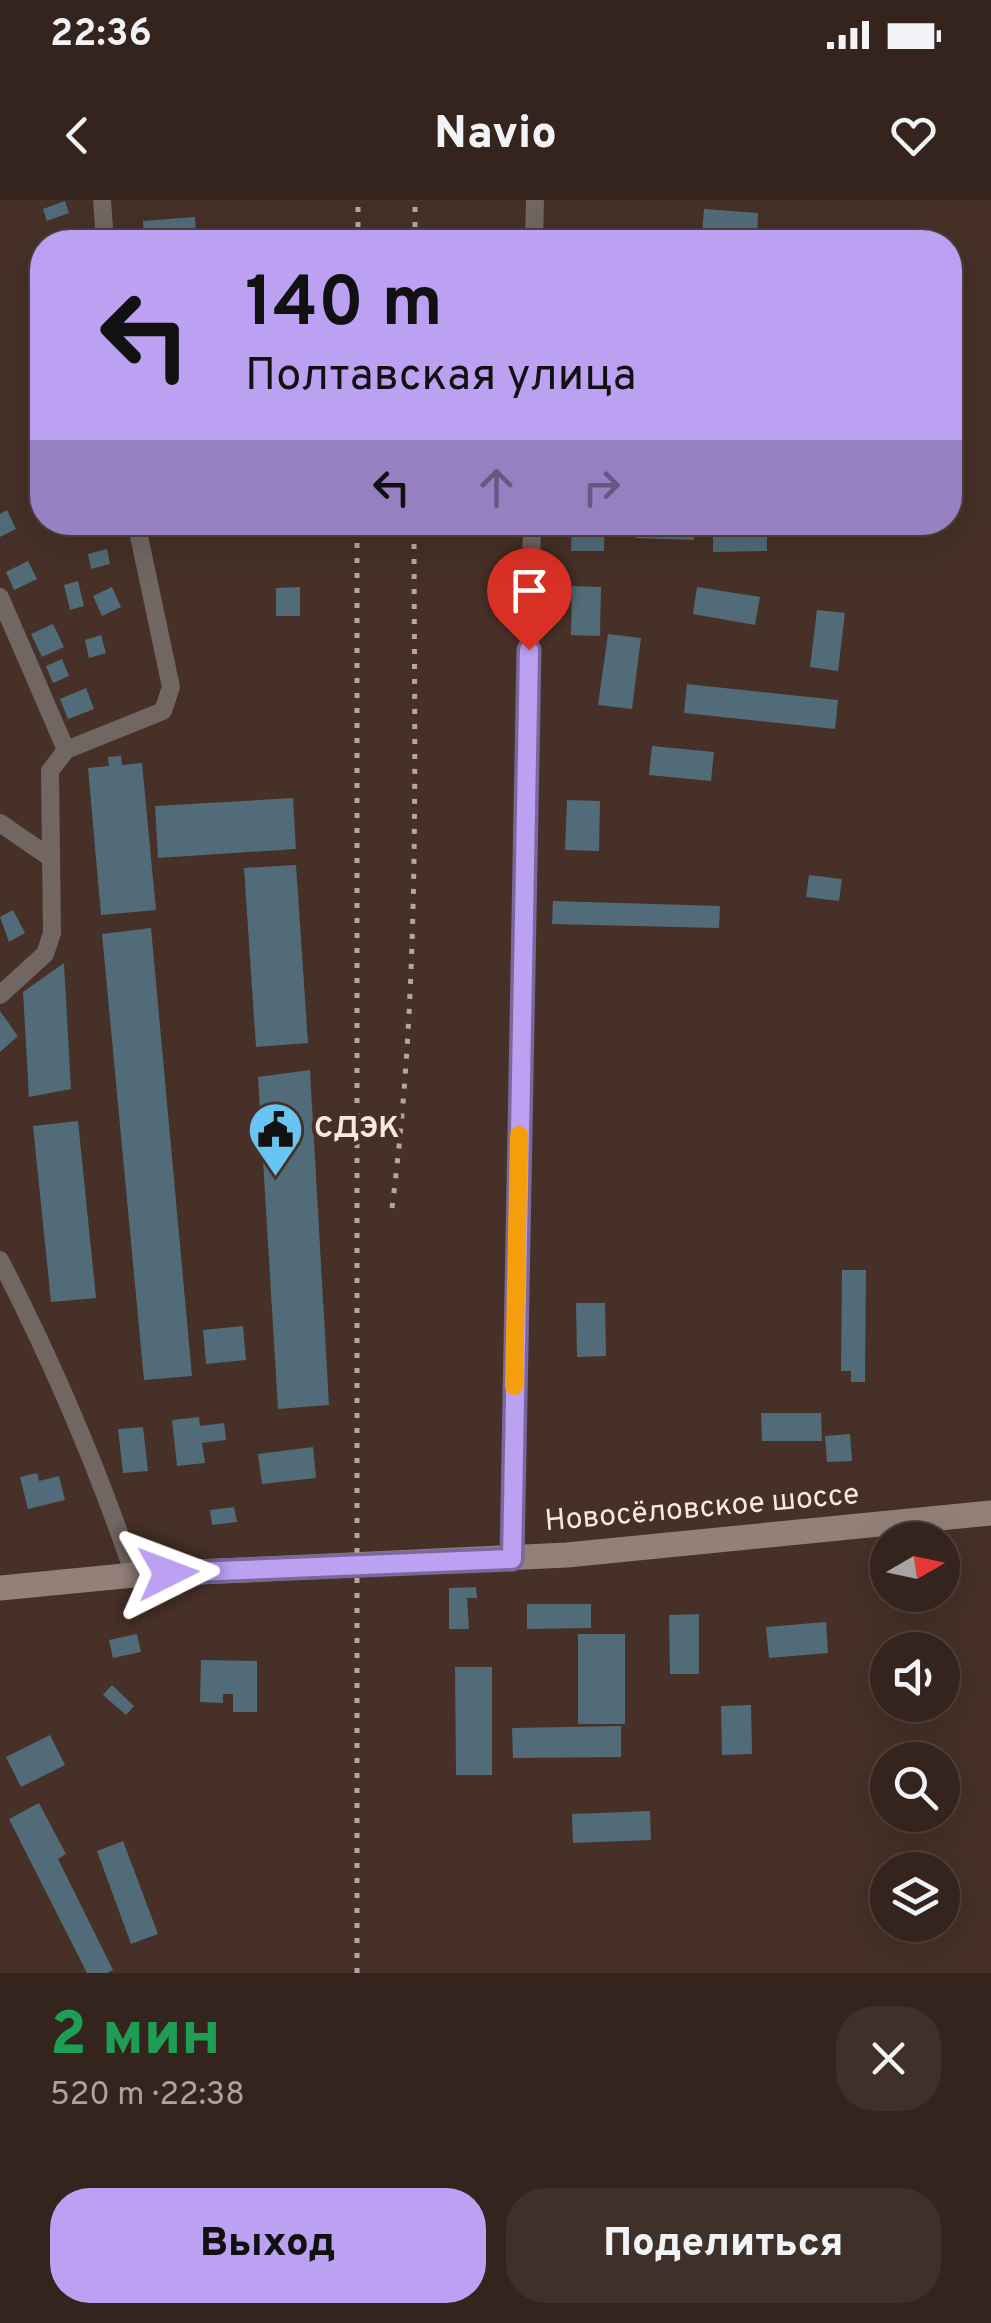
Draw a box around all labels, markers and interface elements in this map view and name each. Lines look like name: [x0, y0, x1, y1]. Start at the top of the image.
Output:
text: 22:36: [50, 11, 152, 60]
text: Navio: [434, 107, 557, 164]
icon: back: [50, 108, 105, 163]
icon: heart: [886, 108, 941, 163]
text: 140 m: [245, 262, 443, 351]
icon: left: [80, 270, 210, 400]
text: Полтавская улица: [245, 349, 636, 406]
icon: left: [364, 460, 419, 515]
icon: ahead: [469, 460, 524, 515]
icon: right: [574, 460, 629, 515]
pin: [487, 548, 572, 651]
icon: arrive: [502, 563, 557, 618]
public building icon: СДЭК: [245, 1099, 305, 1178]
place label: СДЭК: [314, 1111, 400, 1148]
street label: Новосёловское шоссе: [543, 1477, 861, 1541]
position arrow: [116, 1521, 220, 1625]
north arrow: [870, 1522, 960, 1612]
map controls: [870, 1522, 960, 1942]
button: sound: [870, 1632, 960, 1722]
button: search: [870, 1742, 960, 1832]
button: layers: [870, 1852, 960, 1942]
text: 2 мин: [50, 2000, 221, 2076]
button: close: [836, 2006, 941, 2111]
text: 520 m · 22:38: [50, 2076, 245, 2116]
button: Выход: [50, 2188, 486, 2303]
button: Поделиться: [506, 2188, 941, 2303]

